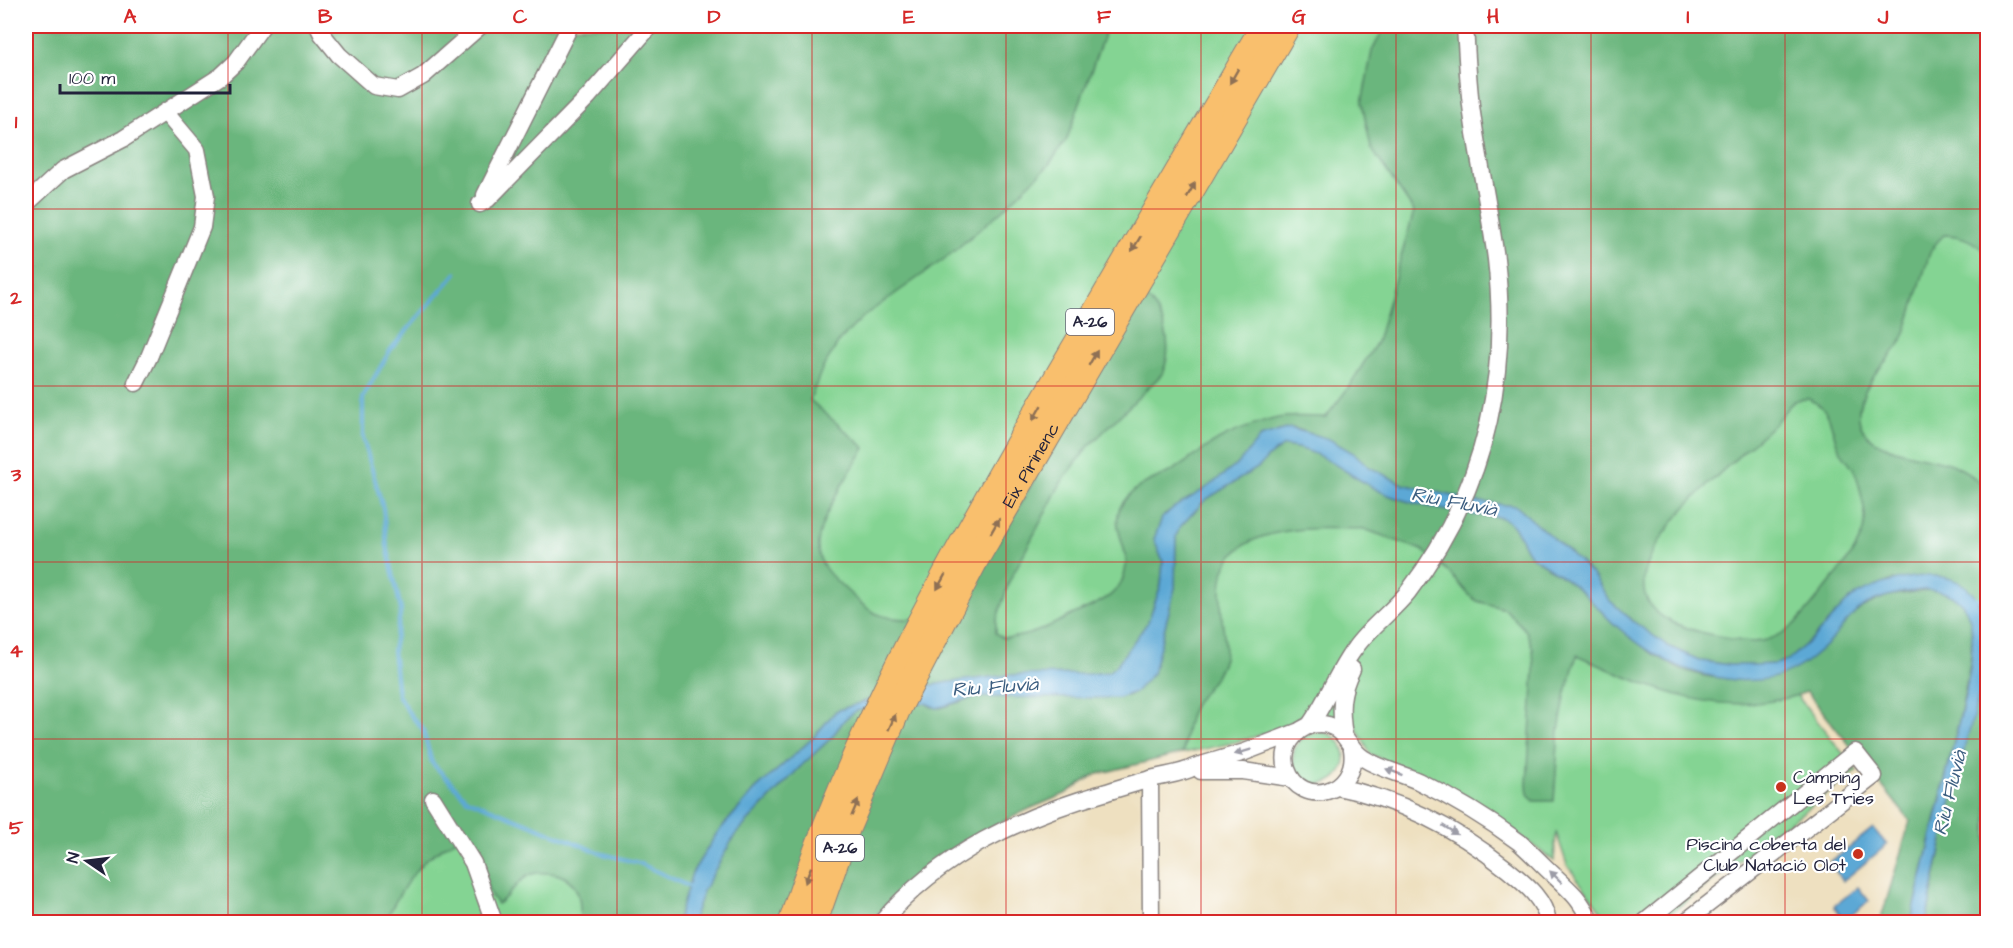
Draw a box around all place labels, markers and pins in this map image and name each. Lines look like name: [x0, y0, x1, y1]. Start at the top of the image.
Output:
place label: Càmping Les Tries: [1793, 765, 1874, 811]
marker: Càmping Les Tries: [1774, 780, 1788, 794]
place label: Piscina coberta del Club Natació Olot: [1687, 832, 1847, 878]
marker: Piscina coberta del Club Natació Olot: [1851, 847, 1865, 861]

